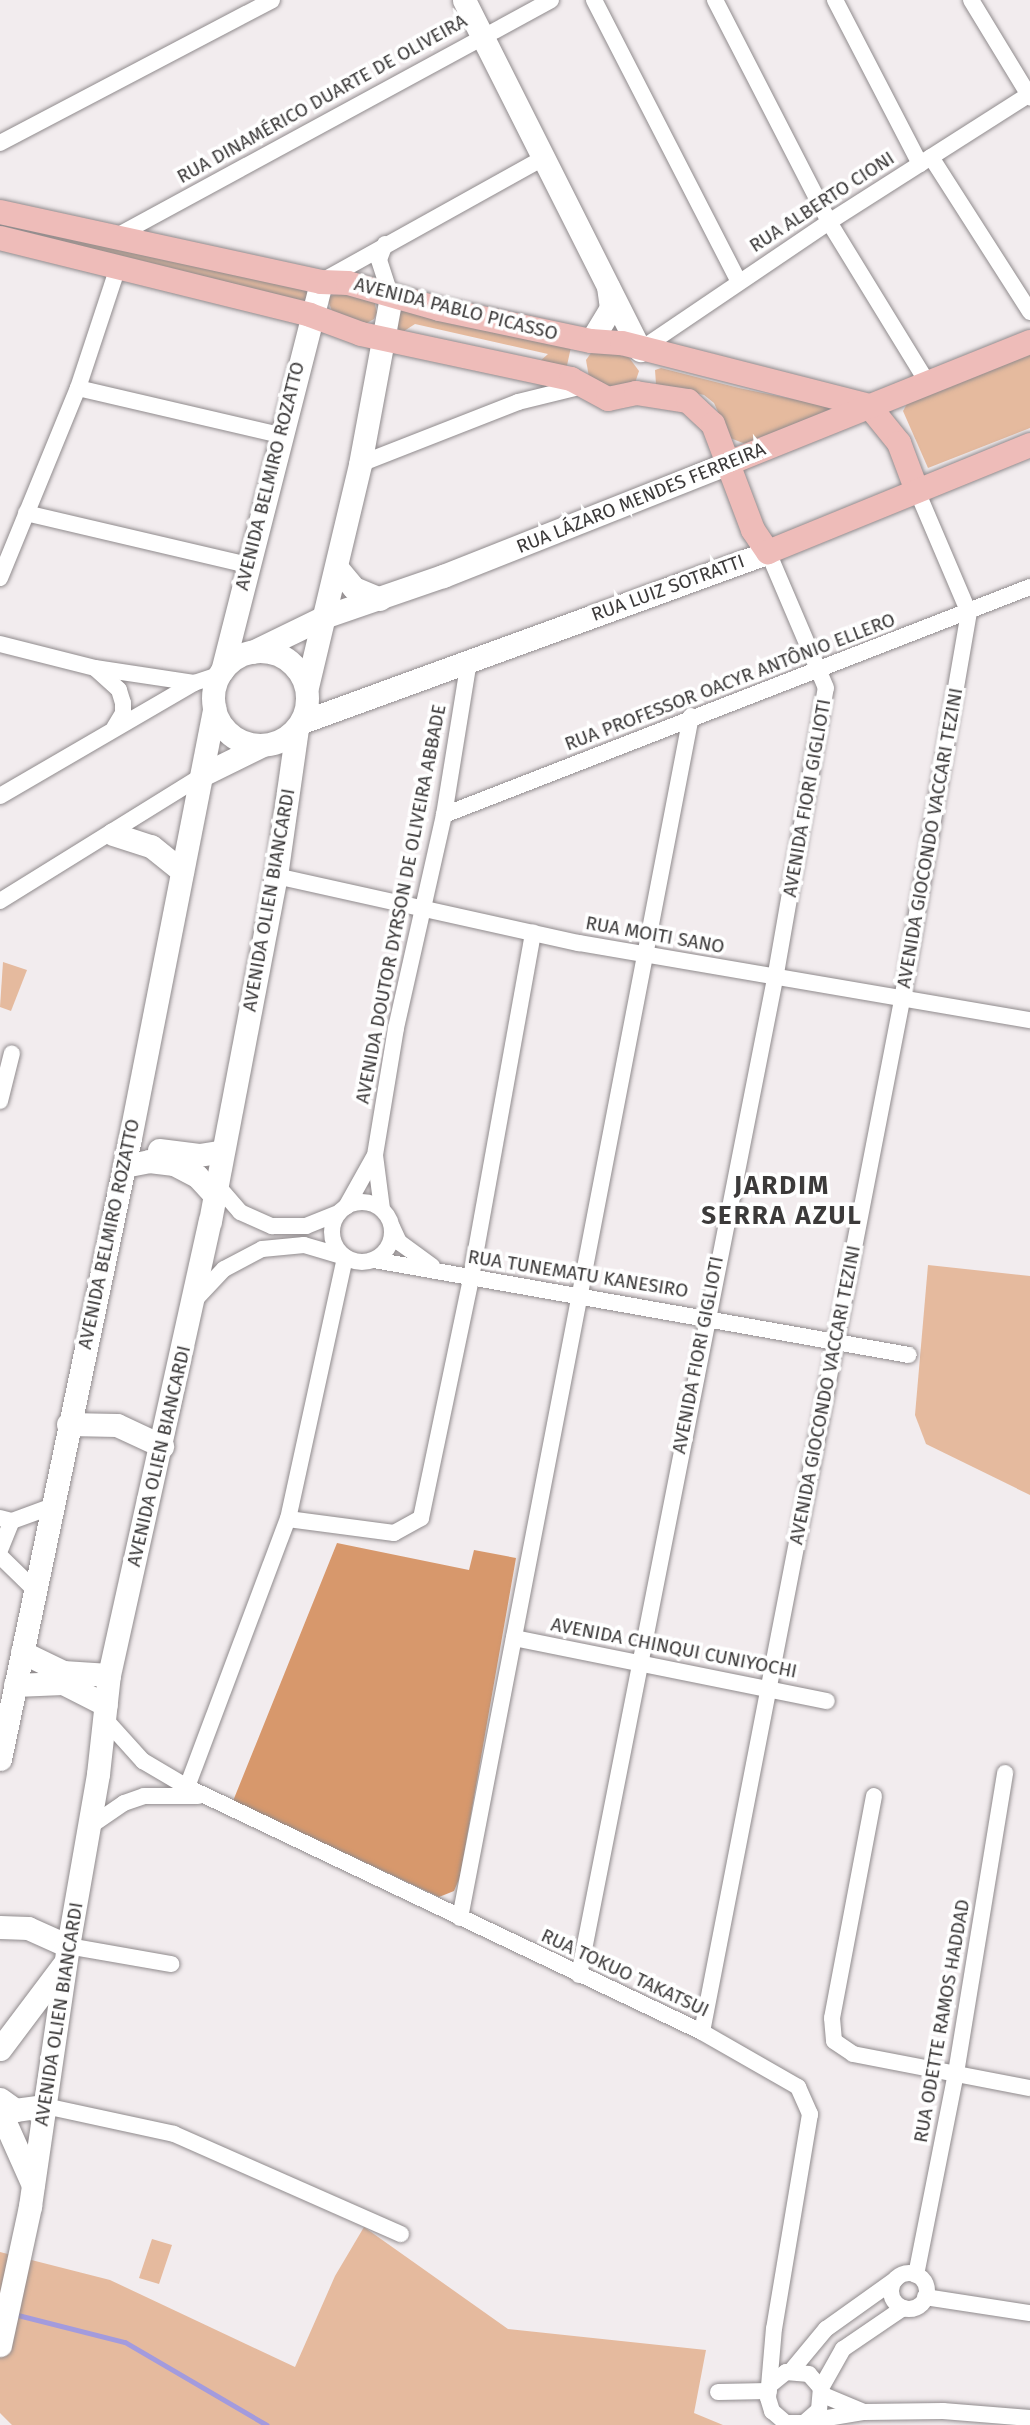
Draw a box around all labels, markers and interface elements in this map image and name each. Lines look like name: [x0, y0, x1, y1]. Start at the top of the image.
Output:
street label: RUA DINAMÉRICO DUARTE DE OLIVEIRA: [173, 10, 471, 188]
street label: RUA ALBERTO CIONI: [745, 147, 899, 257]
street label: AVENIDA PABLO PICASSO: [352, 273, 560, 345]
street label: AVENIDA BELMIRO ROZATTO: [231, 359, 309, 593]
street label: RUA LÁZARO MENDES FERREIRA: [513, 438, 769, 558]
street label: RUA LUIZ SOTRATTI: [588, 550, 748, 626]
street label: RUA PROFESSOR OACYR ANTÔNIO ELLERO: [561, 608, 899, 756]
street label: AVENIDA GIOCONDO VACCARI TEZINI: [892, 686, 968, 990]
street label: AVENIDA FIORI GIGLIOTI: [778, 697, 836, 899]
street label: AVENIDA DOUTOR DYRSON DE OLIVEIRA ABBADE: [351, 702, 451, 1106]
street label: AVENIDA OLIEN BIANCARDI: [238, 787, 300, 1013]
street label: RUA MOITI SANO: [584, 912, 726, 958]
street label: AVENIDA BELMIRO ROZATTO: [73, 1117, 145, 1351]
district label: JARDIM SERRA AZUL: [702, 1170, 862, 1232]
street label: AVENIDA GIOCONDO VACCARI TEZINI: [785, 1243, 865, 1547]
street label: RUA TUNEMATU KANESIRO: [466, 1245, 690, 1303]
street label: AVENIDA FIORI GIGLIOTI: [668, 1254, 728, 1456]
street label: AVENIDA OLIEN BIANCARDI: [122, 1343, 196, 1569]
street label: AVENIDA CHINQUI CUNIYOCHI: [549, 1613, 799, 1683]
street label: RUA ODETTE RAMOS HADDAD: [909, 1897, 975, 2145]
street label: AVENIDA OLIEN BIANCARDI: [30, 1901, 88, 2127]
street label: RUA TOKUO TAKATSUI: [537, 1924, 713, 2022]

